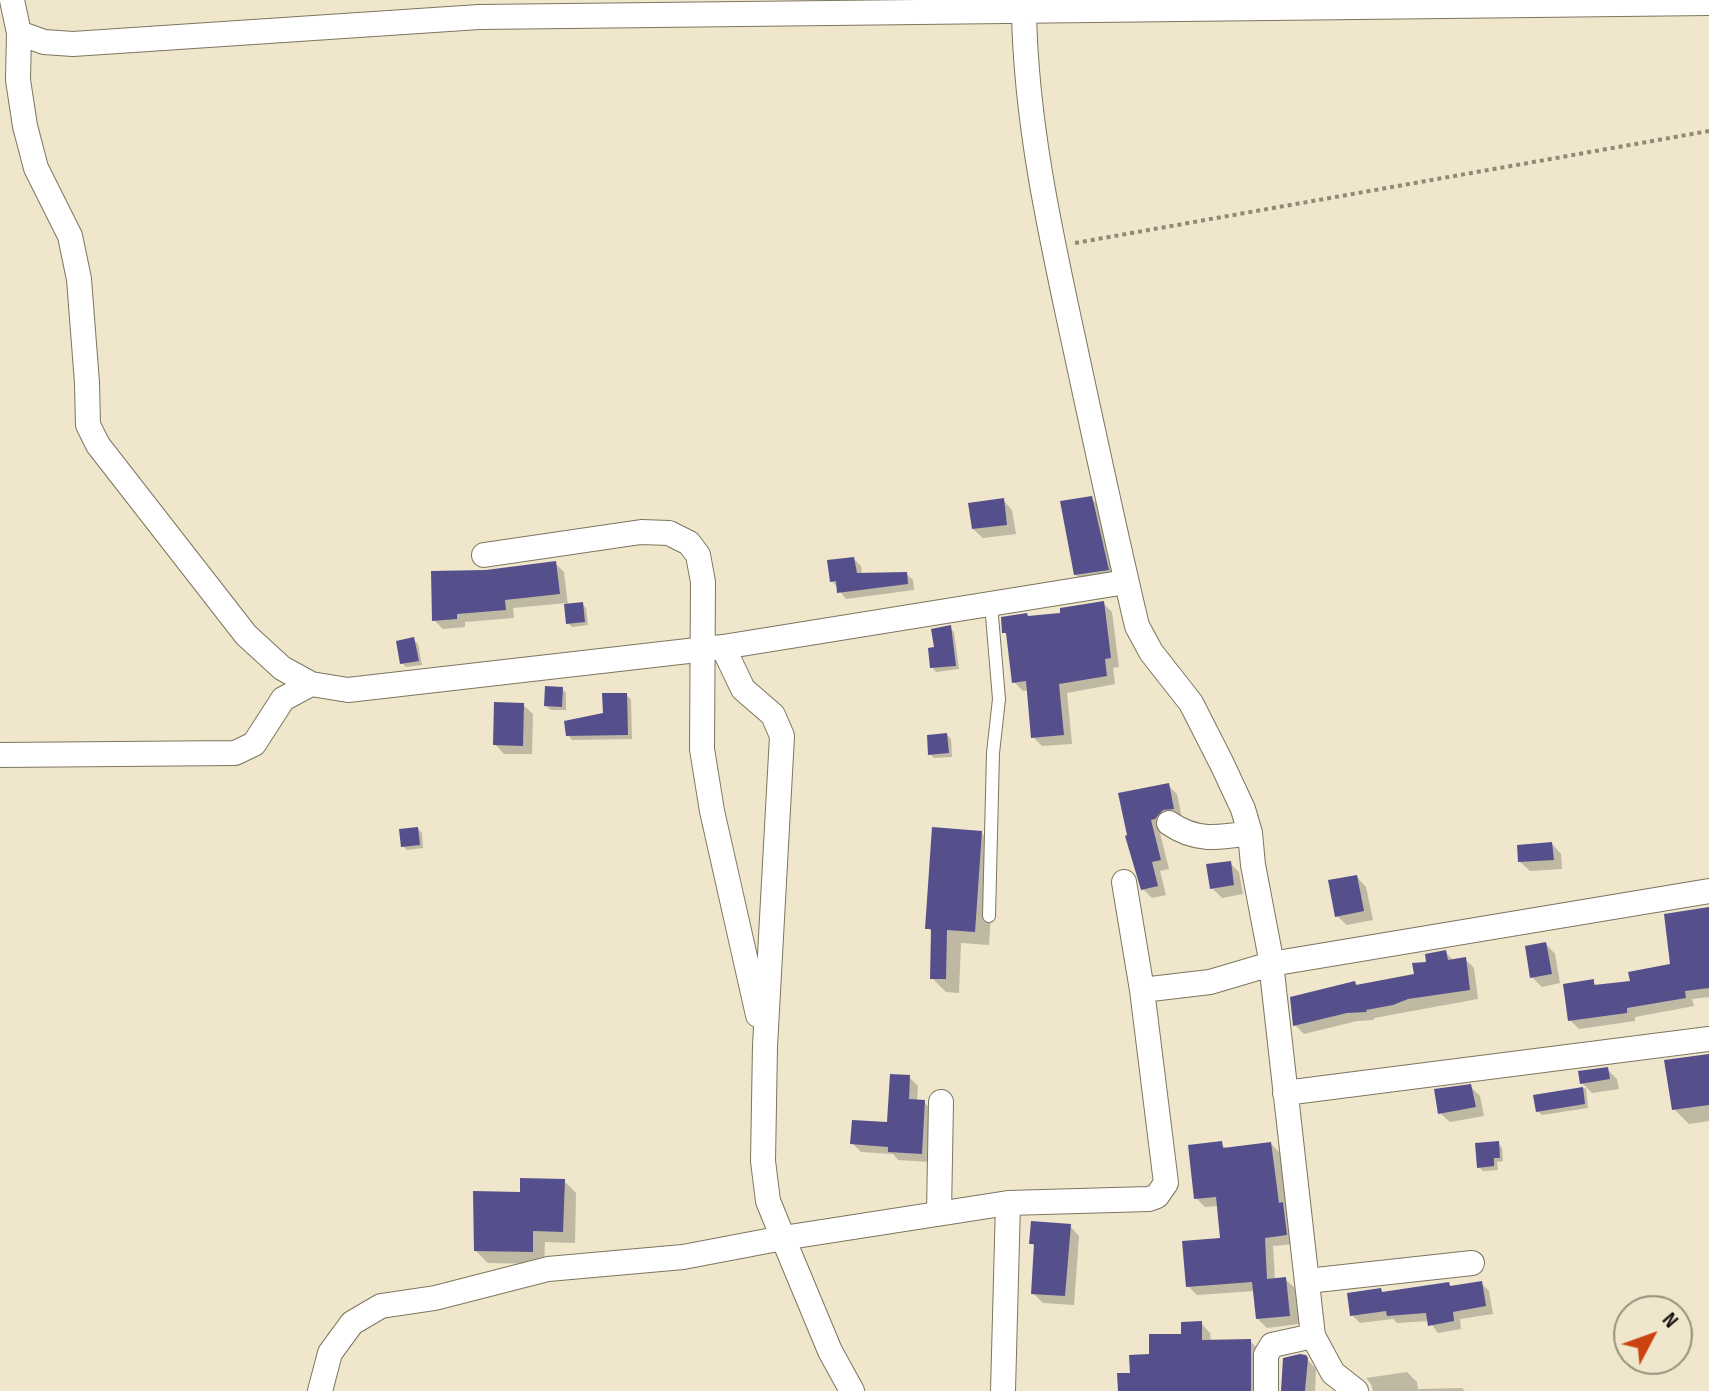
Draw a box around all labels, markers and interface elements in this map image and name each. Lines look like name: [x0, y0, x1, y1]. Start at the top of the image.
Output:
north arrow: [1613, 1295, 1693, 1375]
text: N: [1656, 1307, 1684, 1334]

